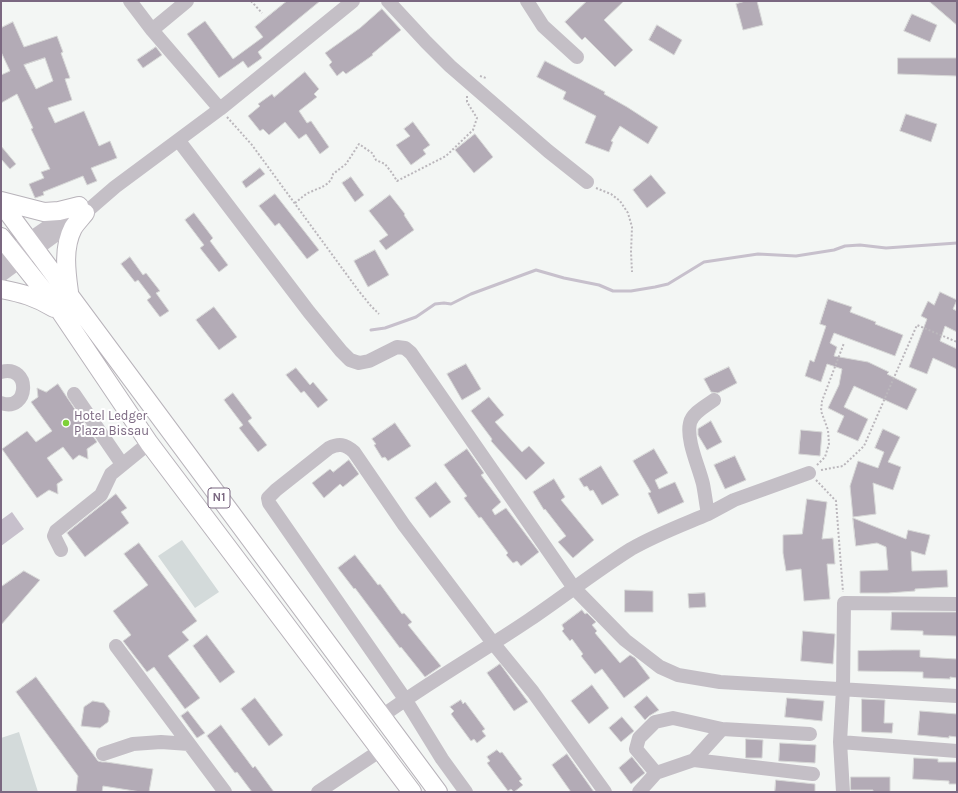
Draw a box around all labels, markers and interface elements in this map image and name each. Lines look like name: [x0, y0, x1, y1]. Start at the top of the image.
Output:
place label: Hotel Ledger Plaza Bissau: [74, 408, 149, 439]
marker: Hotel Ledger Plaza Bissau: [61, 418, 71, 428]
road number: N1: [208, 488, 230, 508]

